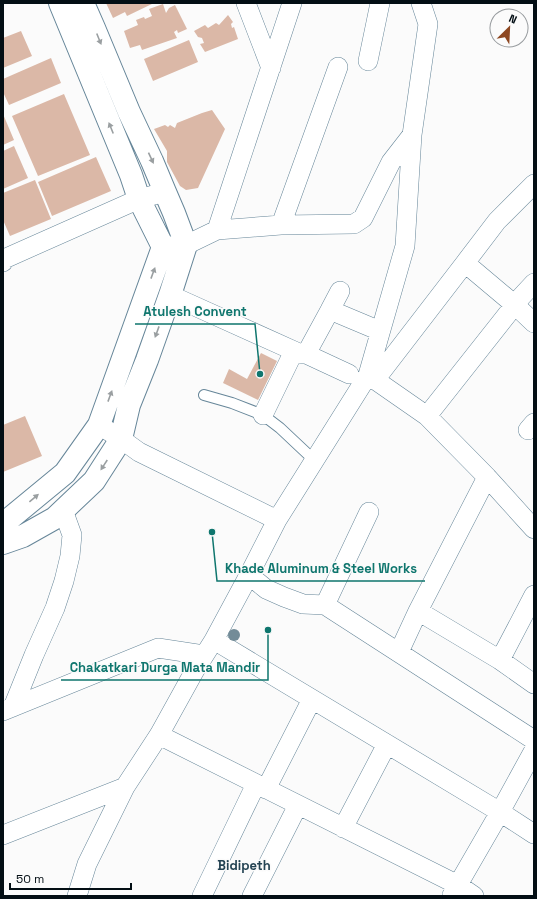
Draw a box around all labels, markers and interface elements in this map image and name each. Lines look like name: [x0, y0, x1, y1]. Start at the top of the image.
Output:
north arrow: [489, 8, 529, 48]
text: N: [507, 11, 519, 27]
one-way arrow: [96, 33, 102, 45]
one-way arrow: [108, 121, 114, 133]
one-way arrow: [148, 152, 154, 163]
one-way arrow: [151, 267, 157, 279]
callout: Atulesh Convent: [135, 299, 255, 324]
text: Atulesh Convent: [143, 303, 247, 320]
one-way arrow: [154, 327, 160, 339]
one-way arrow: [107, 389, 113, 401]
one-way arrow: [100, 460, 108, 470]
one-way arrow: [29, 494, 39, 503]
callout: Khade Aluminum & Steel Works: [217, 556, 425, 581]
text: Khade Aluminum & Steel Works: [225, 560, 417, 577]
callout: Chakatkari Durga Mata Mandir: [61, 655, 268, 680]
text: Chakatkari Durga Mata Mandir: [70, 659, 260, 676]
district label: Bidipeth: [217, 857, 271, 874]
scale bar: [10, 865, 131, 891]
text: 50 m: [16, 871, 44, 887]

